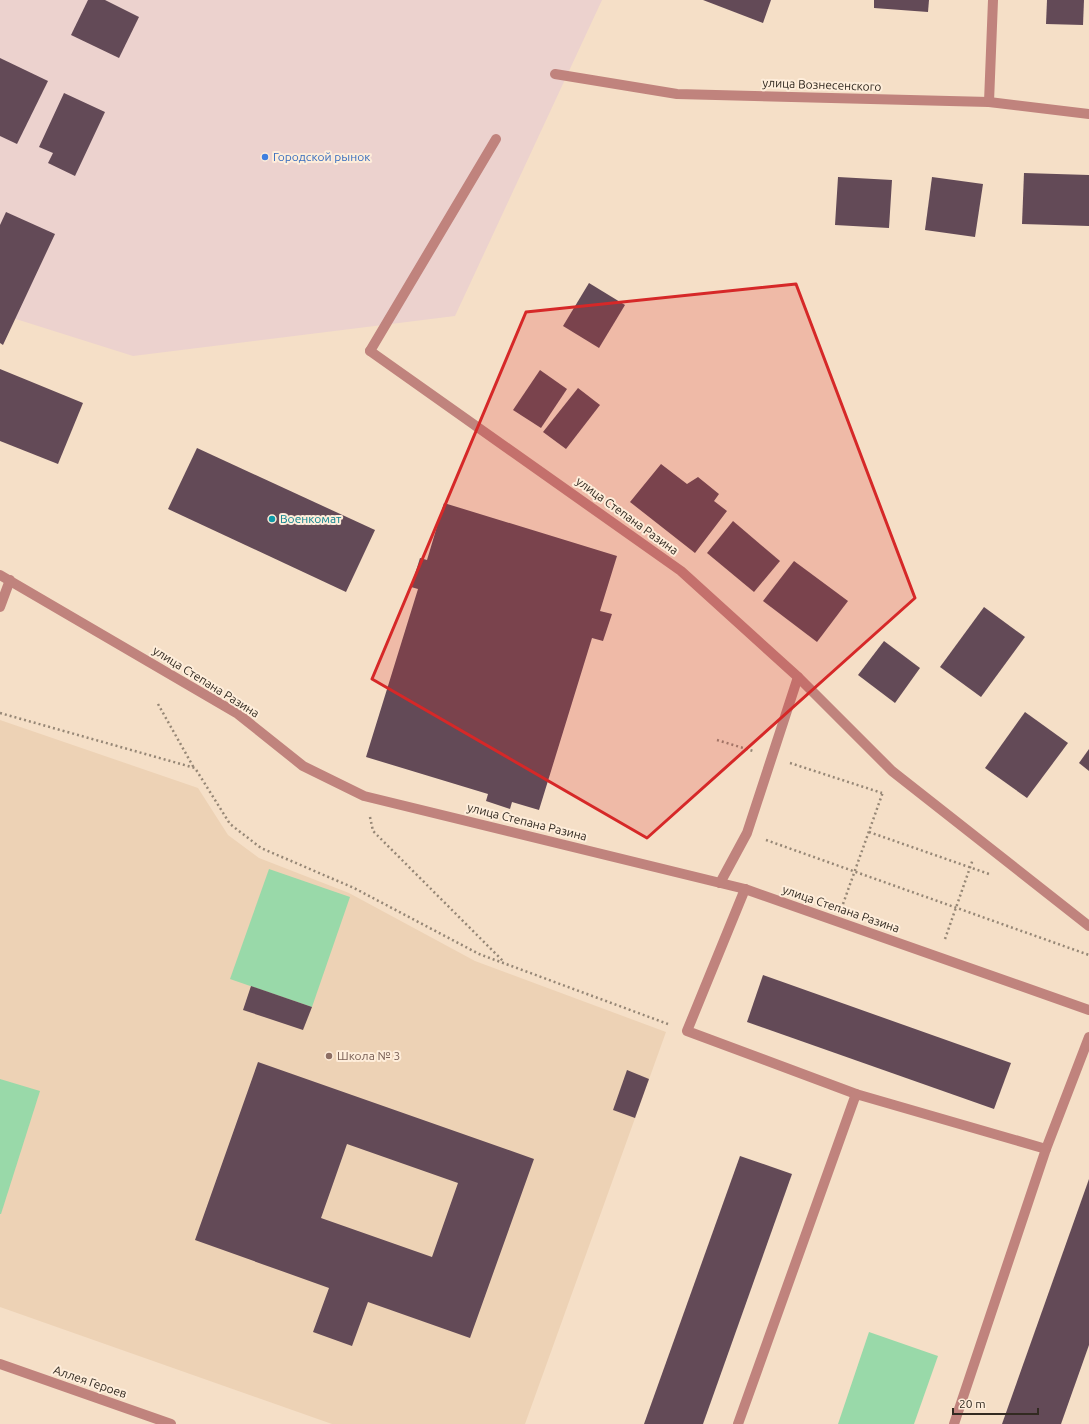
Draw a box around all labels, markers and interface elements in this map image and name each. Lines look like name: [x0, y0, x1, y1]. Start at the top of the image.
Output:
street label: улица Вознесенского: [762, 76, 882, 93]
place label: Городской рынок: [273, 150, 370, 163]
marker: Городской рынок: [260, 152, 270, 162]
street label: улица Степана Разина: [574, 474, 681, 557]
place label: Военкомат: [280, 512, 342, 525]
marker: Военкомат: [267, 514, 277, 524]
street label: улица Степана Разина: [151, 643, 262, 720]
street label: улица Степана Разина: [466, 800, 588, 843]
street label: улица Степана Разина: [781, 882, 901, 935]
place label: Школа № 3: [337, 1049, 400, 1062]
marker: Школа № 3: [324, 1051, 334, 1061]
street label: Аллея Героев: [52, 1363, 129, 1400]
scale bar: [953, 1390, 1038, 1416]
text: 20 m: [959, 1397, 986, 1410]

